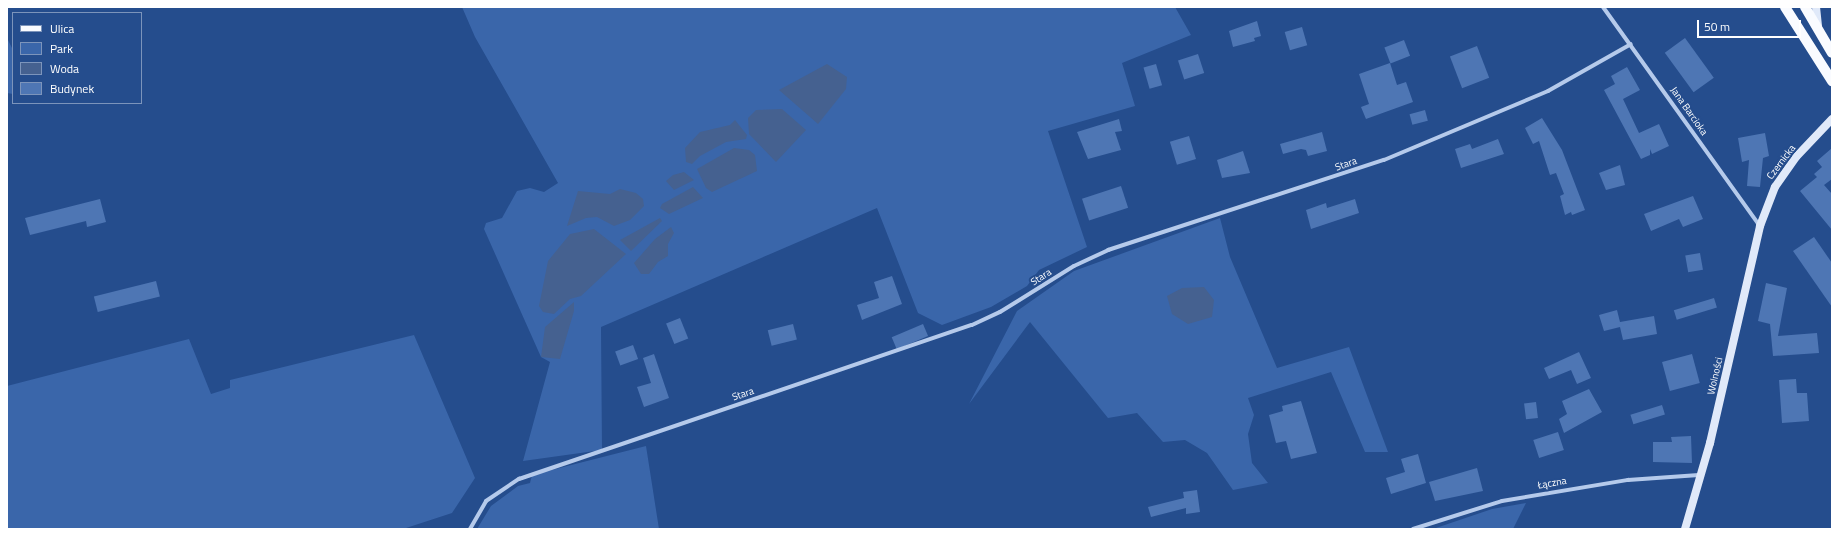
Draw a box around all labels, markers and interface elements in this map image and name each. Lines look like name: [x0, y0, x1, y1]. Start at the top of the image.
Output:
legend: [12, 12, 142, 104]
scale bar: [1699, 12, 1803, 38]
text: 50 m: [1704, 17, 1730, 36]
text: Ulica: [50, 19, 74, 38]
text: Park: [50, 39, 73, 58]
text: Woda: [50, 59, 79, 78]
text: Budynek: [50, 79, 94, 98]
street label: Jana Barcioka: [1668, 84, 1710, 138]
street label: Czernicka: [1764, 142, 1798, 182]
street label: Stara: [1333, 155, 1359, 173]
street label: Stara: [1028, 266, 1054, 288]
street label: Wolności: [1705, 356, 1725, 396]
street label: Stara: [731, 385, 755, 403]
street label: Łączna: [1537, 475, 1567, 491]

